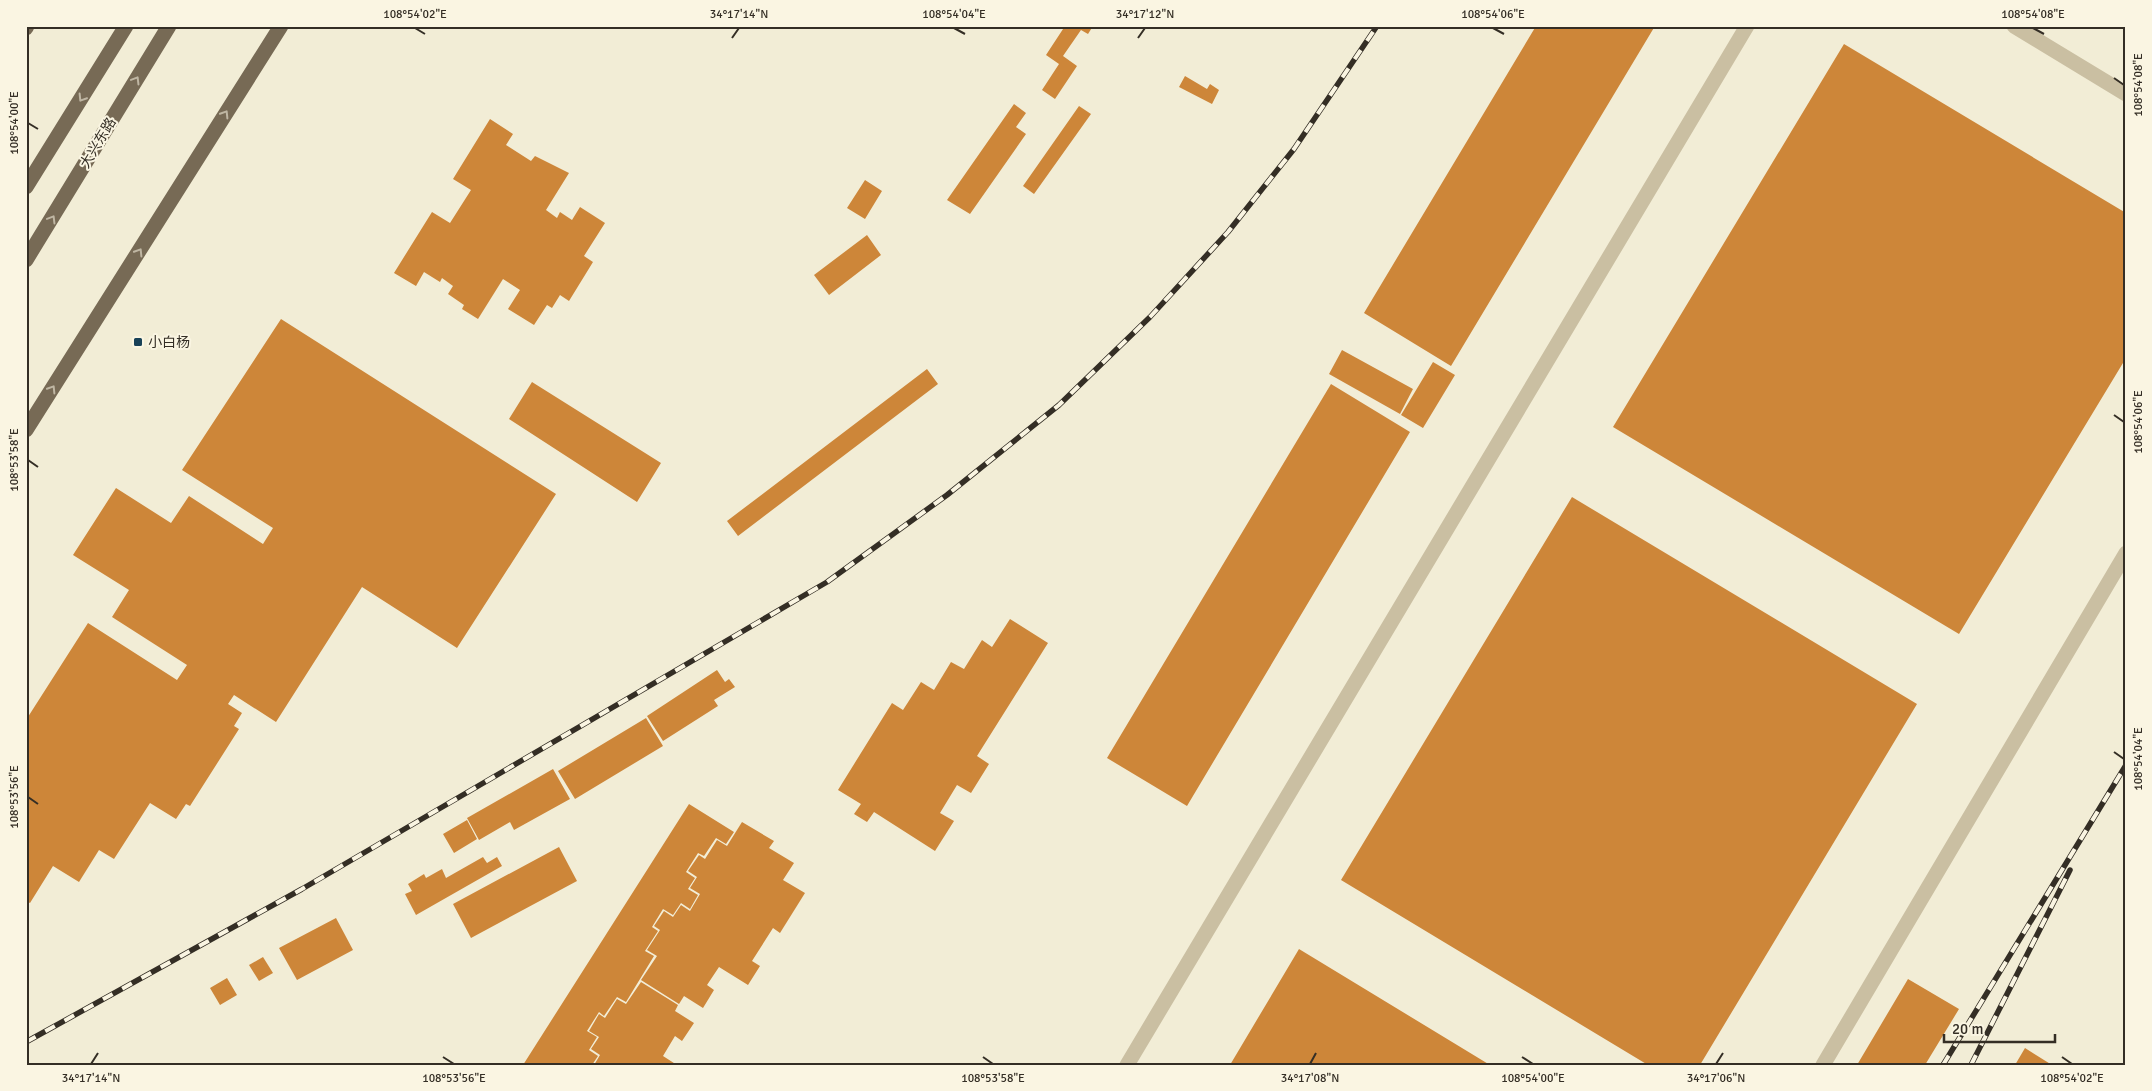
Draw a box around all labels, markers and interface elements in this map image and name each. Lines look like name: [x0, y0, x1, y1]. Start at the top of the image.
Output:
text: 108°54'02"E: [383, 7, 447, 22]
text: 34°17'14"N: [710, 7, 768, 22]
text: 108°54'04"E: [922, 7, 986, 22]
text: 34°17'12"N: [1116, 7, 1174, 22]
text: 108°54'06"E: [1461, 7, 1525, 22]
text: 108°54'08"E: [2001, 7, 2065, 22]
text: 108°54'08"E: [2131, 53, 2146, 117]
one-way arrow: [130, 76, 140, 85]
text: 108°54'00"E: [7, 91, 22, 155]
one-way arrow: [78, 92, 88, 101]
one-way arrow: [219, 111, 229, 120]
street label: 大兴东路: [76, 115, 120, 171]
one-way arrow: [45, 215, 55, 224]
one-way arrow: [133, 248, 142, 257]
place label: 小白杨: [148, 334, 190, 351]
marker: 小白杨: [132, 336, 144, 348]
one-way arrow: [46, 386, 56, 395]
text: 108°54'06"E: [2131, 390, 2146, 454]
text: 108°53'58"E: [7, 428, 22, 492]
text: 108°54'04"E: [2131, 727, 2146, 791]
text: 108°53'56"E: [7, 765, 22, 829]
scale bar: [1944, 1011, 2056, 1043]
text: 20 m: [1952, 1020, 1983, 1038]
text: 34°17'14"N: [62, 1071, 120, 1086]
text: 108°53'56"E: [422, 1071, 486, 1086]
text: 108°53'58"E: [961, 1071, 1025, 1086]
text: 34°17'08"N: [1281, 1071, 1339, 1086]
text: 108°54'00"E: [1501, 1071, 1565, 1086]
text: 34°17'06"N: [1687, 1071, 1745, 1086]
text: 108°54'02"E: [2040, 1071, 2104, 1086]

